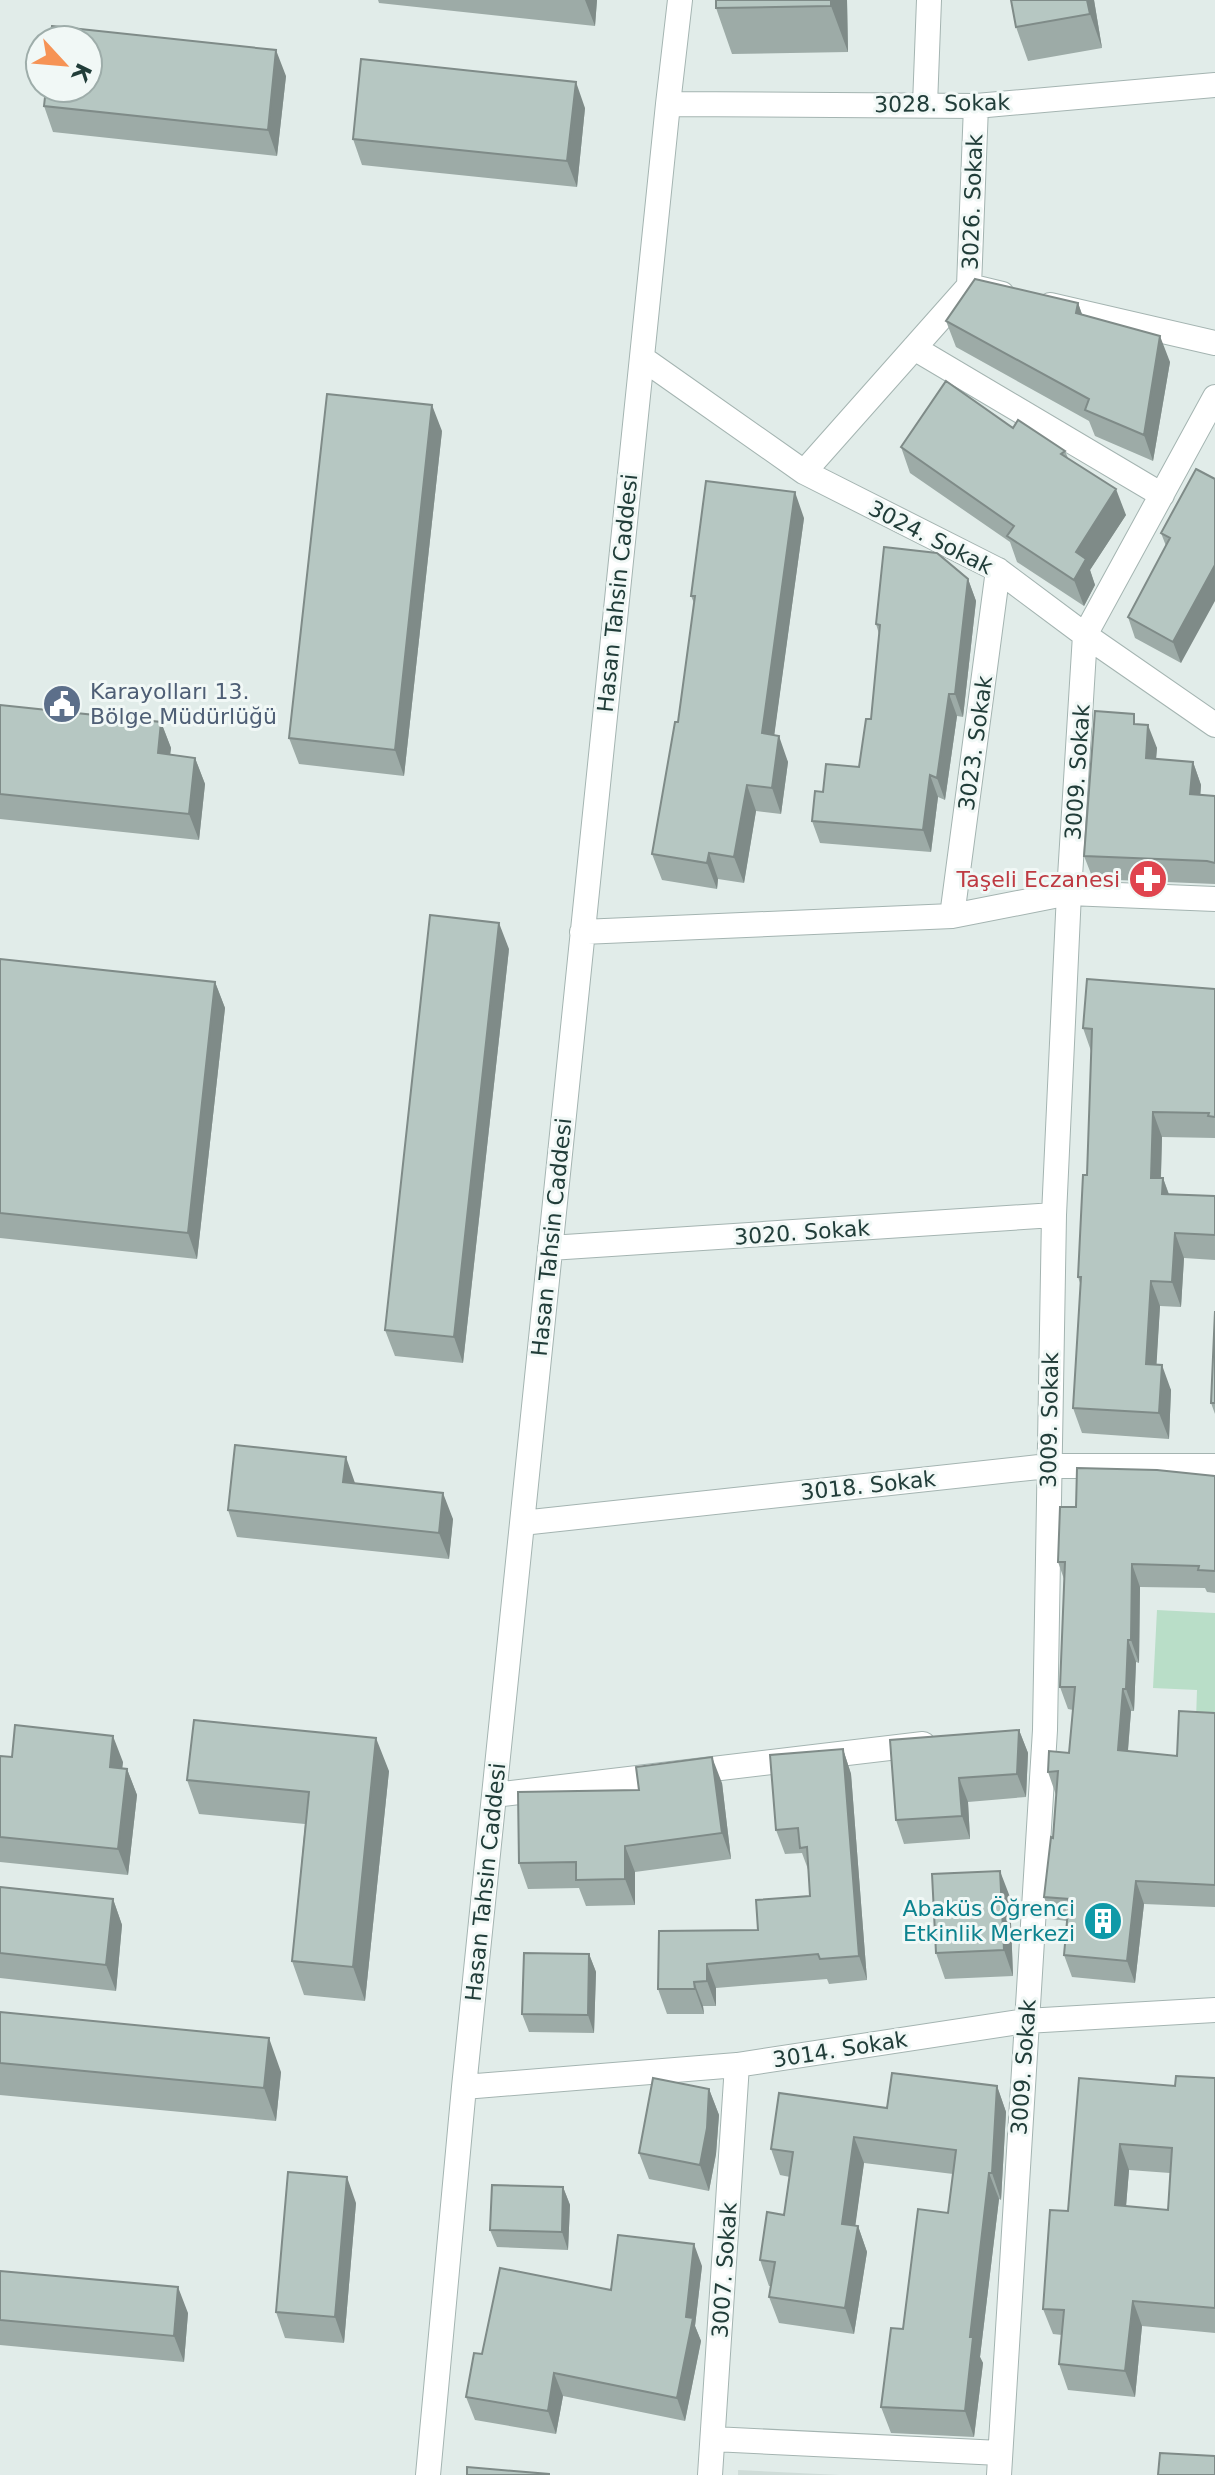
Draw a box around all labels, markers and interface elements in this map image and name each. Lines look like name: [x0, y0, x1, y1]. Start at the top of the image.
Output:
north arrow: [24, 24, 104, 104]
text: K: [66, 59, 97, 87]
street label: 3028. Sokak: [874, 90, 1010, 117]
street label: 3026. Sokak: [958, 133, 987, 270]
street label: Hasan Tahsin Caddesi: [593, 473, 642, 713]
street label: 3024. Sokak: [865, 495, 997, 580]
street label: 3023. Sokak: [954, 674, 997, 812]
place label: Karayolları 13. Bölge Müdürlüğü: [90, 679, 277, 729]
public building icon: Karayolları 13. Bölge Müdürlüğü: [41, 683, 83, 725]
street label: 3009. Sokak: [1060, 703, 1095, 841]
pharmacy icon: Taşeli Eczanesi: [1127, 858, 1169, 900]
place label: Taşeli Eczanesi: [955, 867, 1120, 892]
street label: Hasan Tahsin Caddesi: [527, 1117, 576, 1357]
street label: 3020. Sokak: [733, 1215, 871, 1250]
street label: 3009. Sokak: [1036, 1352, 1063, 1488]
street label: 3018. Sokak: [799, 1466, 937, 1505]
street label: Hasan Tahsin Caddesi: [461, 1762, 510, 2002]
place label: Abaküs Öğrenci Etkinlik Merkezi: [903, 1896, 1075, 1946]
building icon: Abaküs Öğrenci Etkinlik Merkezi: [1082, 1900, 1124, 1942]
street label: 3009. Sokak: [1006, 1998, 1041, 2136]
street label: 3014. Sokak: [771, 2026, 909, 2072]
street label: 3007. Sokak: [707, 2201, 742, 2339]

